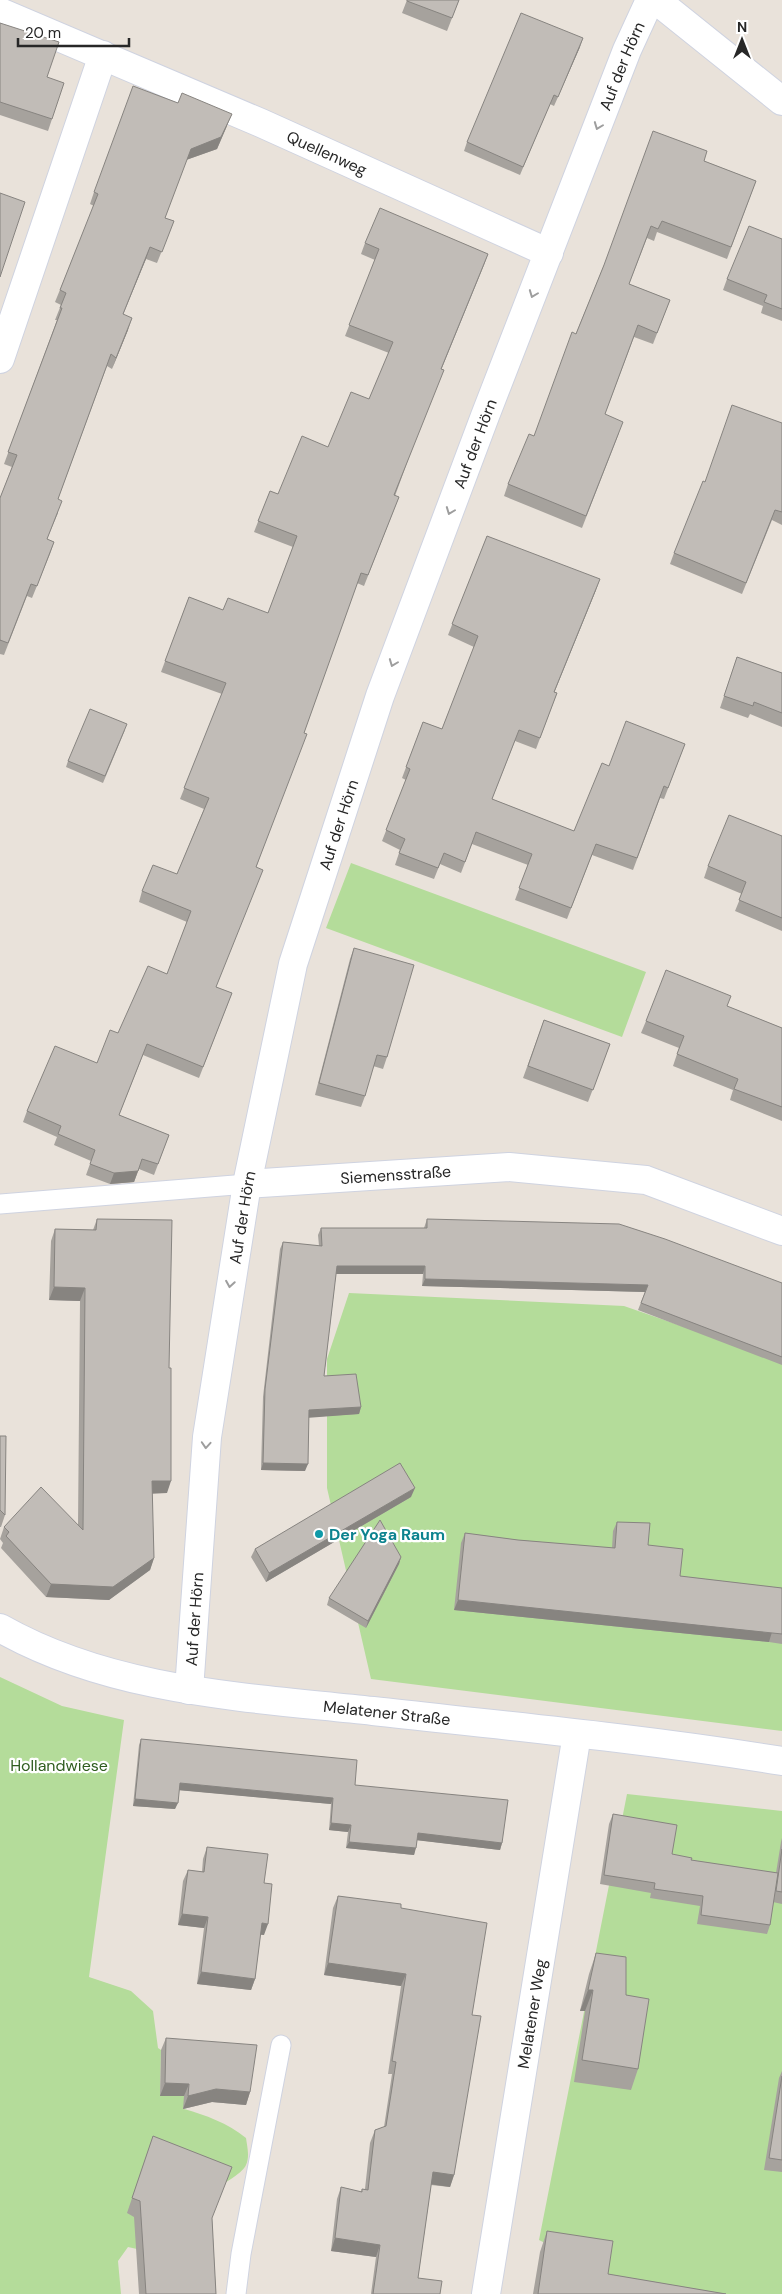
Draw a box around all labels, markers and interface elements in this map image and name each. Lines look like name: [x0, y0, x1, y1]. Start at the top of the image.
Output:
scale bar: [18, 15, 129, 47]
north arrow: [717, 15, 767, 65]
street label: Auf der Hörn: [594, 18, 649, 113]
text: N: [737, 18, 747, 36]
text: 20 m: [25, 23, 61, 43]
one-way arrow: [594, 121, 604, 130]
street label: Quellenweg: [283, 126, 371, 180]
one-way arrow: [529, 289, 540, 298]
street label: Auf der Hörn: [448, 396, 501, 491]
one-way arrow: [446, 506, 456, 514]
one-way arrow: [388, 658, 399, 667]
street label: Auf der Hörn: [314, 777, 363, 873]
street label: Siemensstraße: [340, 1160, 452, 1188]
street label: Auf der Hörn: [224, 1169, 260, 1266]
one-way arrow: [226, 1280, 236, 1289]
one-way arrow: [201, 1441, 212, 1449]
place label: Der Yoga Raum: [329, 1524, 445, 1545]
marker: Der Yoga Raum: [313, 1528, 325, 1540]
street label: Auf der Hörn: [180, 1571, 208, 1667]
street label: Melatener Straße: [322, 1695, 451, 1730]
park label: Hollandwiese: [10, 1755, 108, 1776]
street label: Melatener Weg: [512, 1957, 551, 2070]

